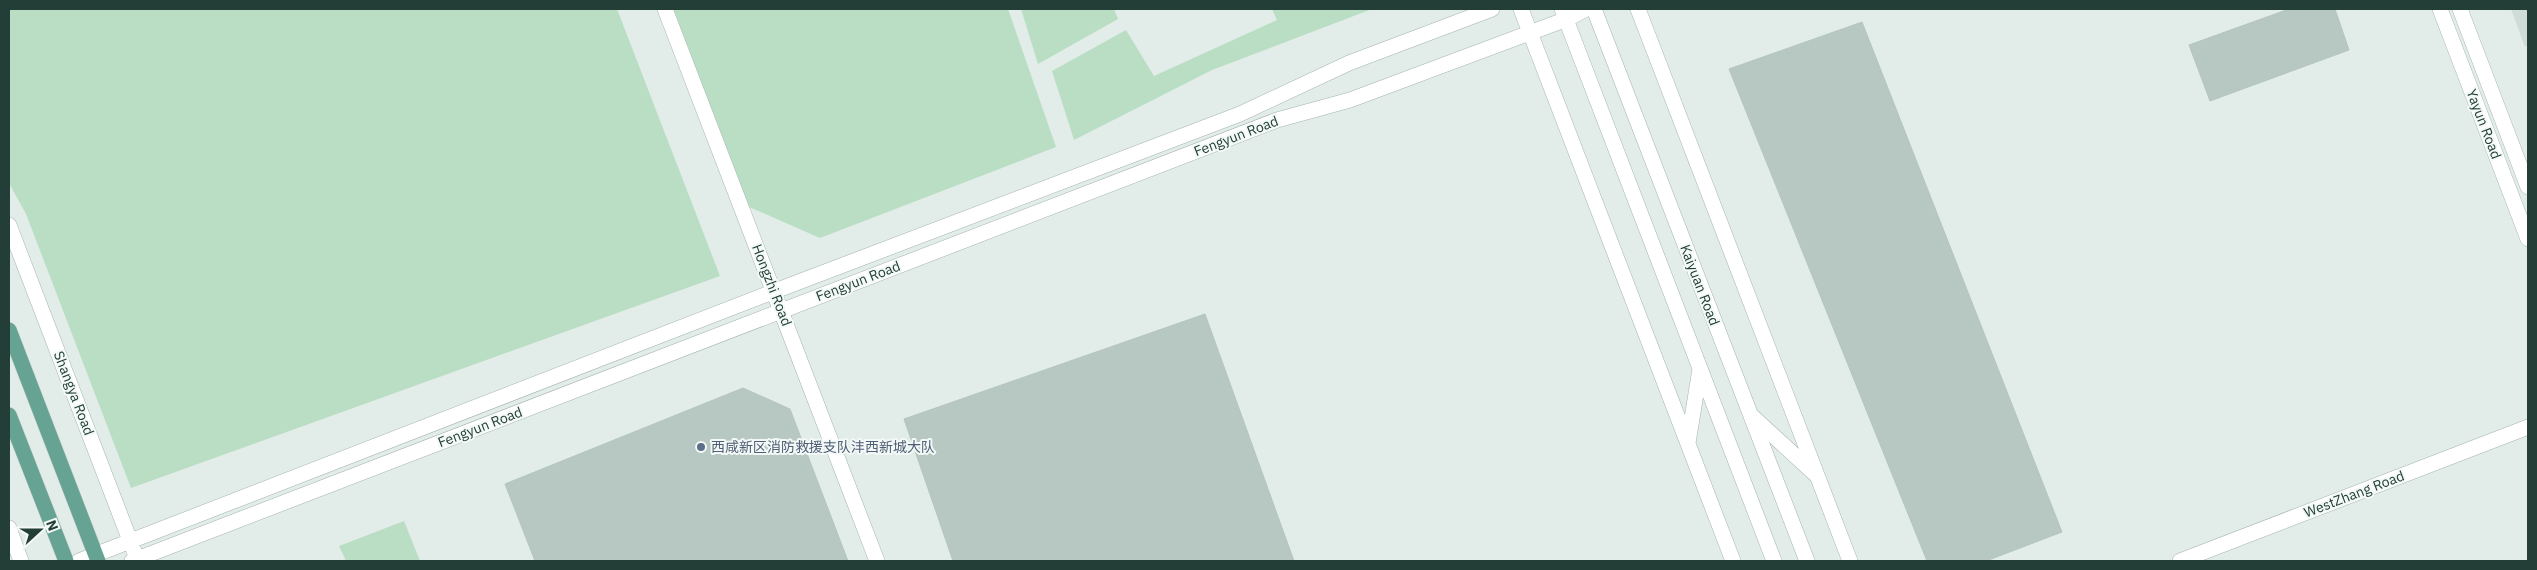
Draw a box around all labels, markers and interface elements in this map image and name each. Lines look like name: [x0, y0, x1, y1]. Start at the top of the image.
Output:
street label: Yayun Road: [2462, 87, 2506, 161]
street label: Fengyun Road: [1191, 112, 1281, 160]
street label: Hongzhi Road: [748, 241, 796, 329]
street label: Kaiyuan Road: [1676, 242, 1724, 328]
street label: Fengyun Road: [813, 257, 903, 305]
street label: Shangya Road: [50, 348, 98, 438]
street label: Fengyun Road: [435, 403, 525, 451]
place label: 西咸新区消防救援支队沣西新城大队: [711, 438, 935, 456]
marker: 西咸新区消防救援支队沣西新城大队: [695, 441, 707, 453]
street label: WestZhang Road: [2301, 467, 2407, 521]
north arrow: [15, 505, 65, 555]
text: N: [42, 517, 62, 533]

